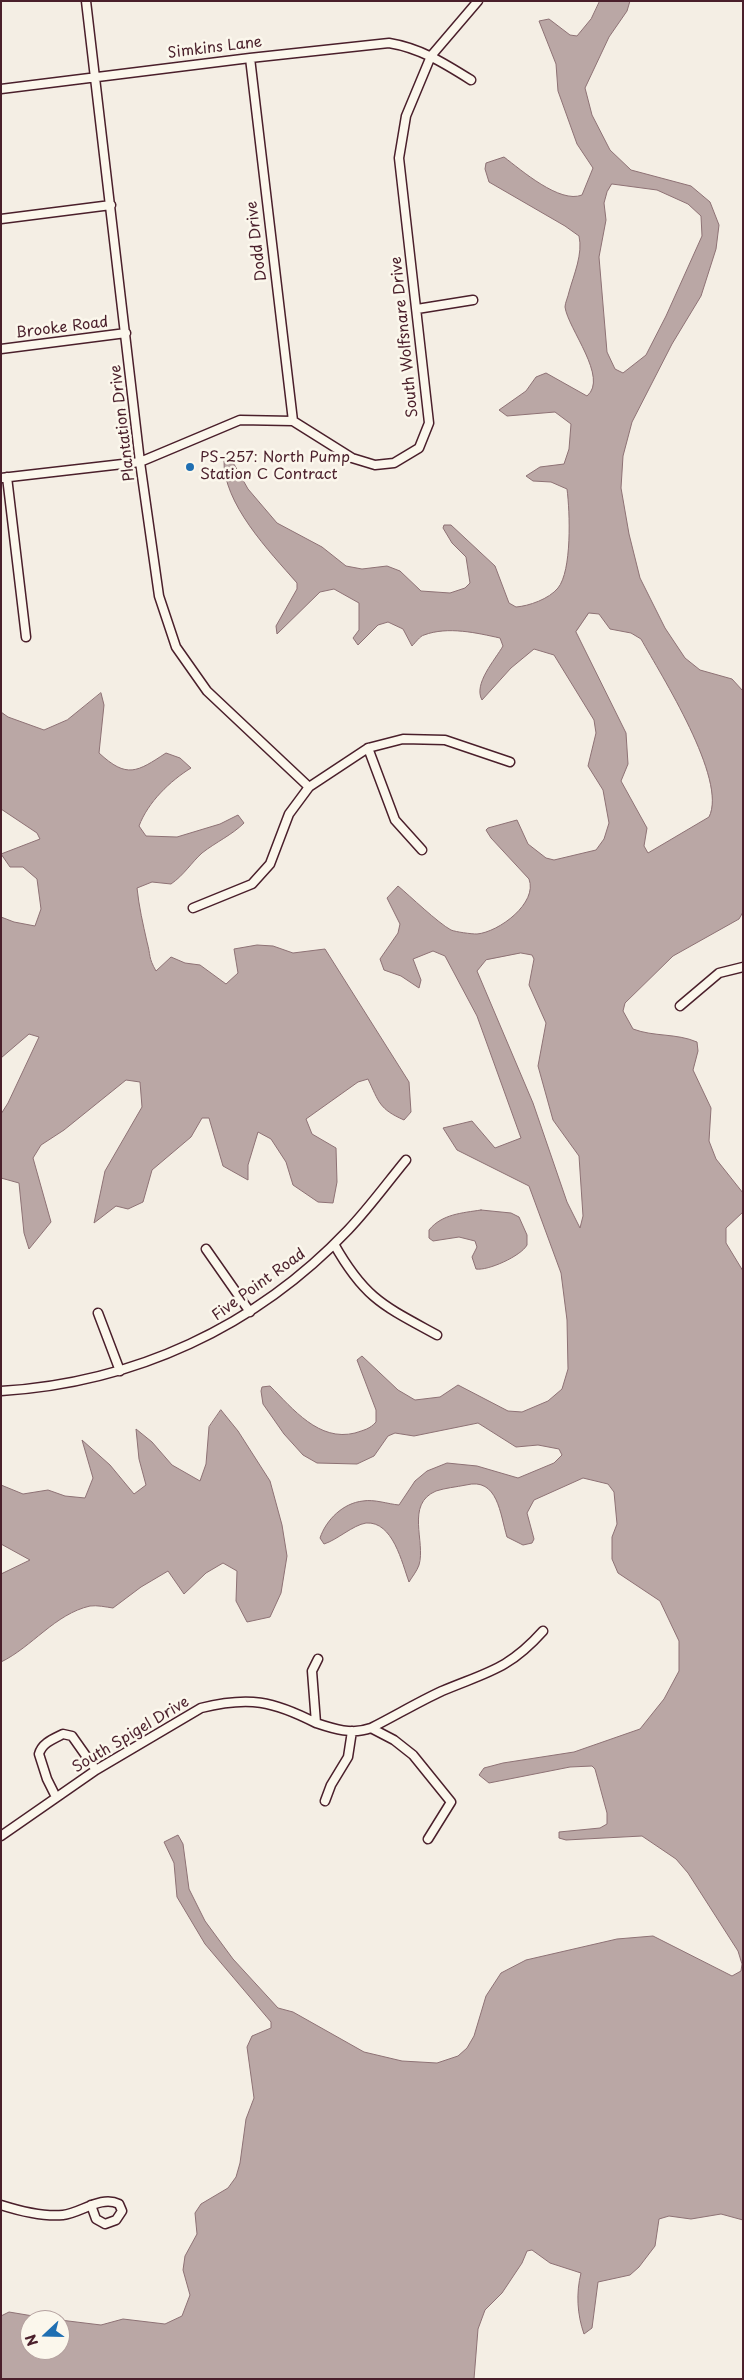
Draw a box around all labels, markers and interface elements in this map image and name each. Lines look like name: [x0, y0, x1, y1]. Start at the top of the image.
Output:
street label: Simkins Lane: [167, 33, 263, 63]
street label: Dodd Drive: [243, 200, 271, 282]
street label: South Wolfsnare Drive: [388, 256, 422, 418]
street label: Brooke Road: [15, 313, 109, 343]
street label: Plantation Drive: [107, 364, 139, 482]
place label: PS-257: North Pump Station C Contract: [200, 449, 350, 484]
marker: PS-257: North Pump Station C Contract: [184, 461, 196, 473]
street label: Five Point Road: [209, 1245, 309, 1325]
street label: South Spigel Drive: [70, 1693, 192, 1777]
north arrow: [20, 2310, 70, 2360]
text: N: [20, 2331, 43, 2349]

